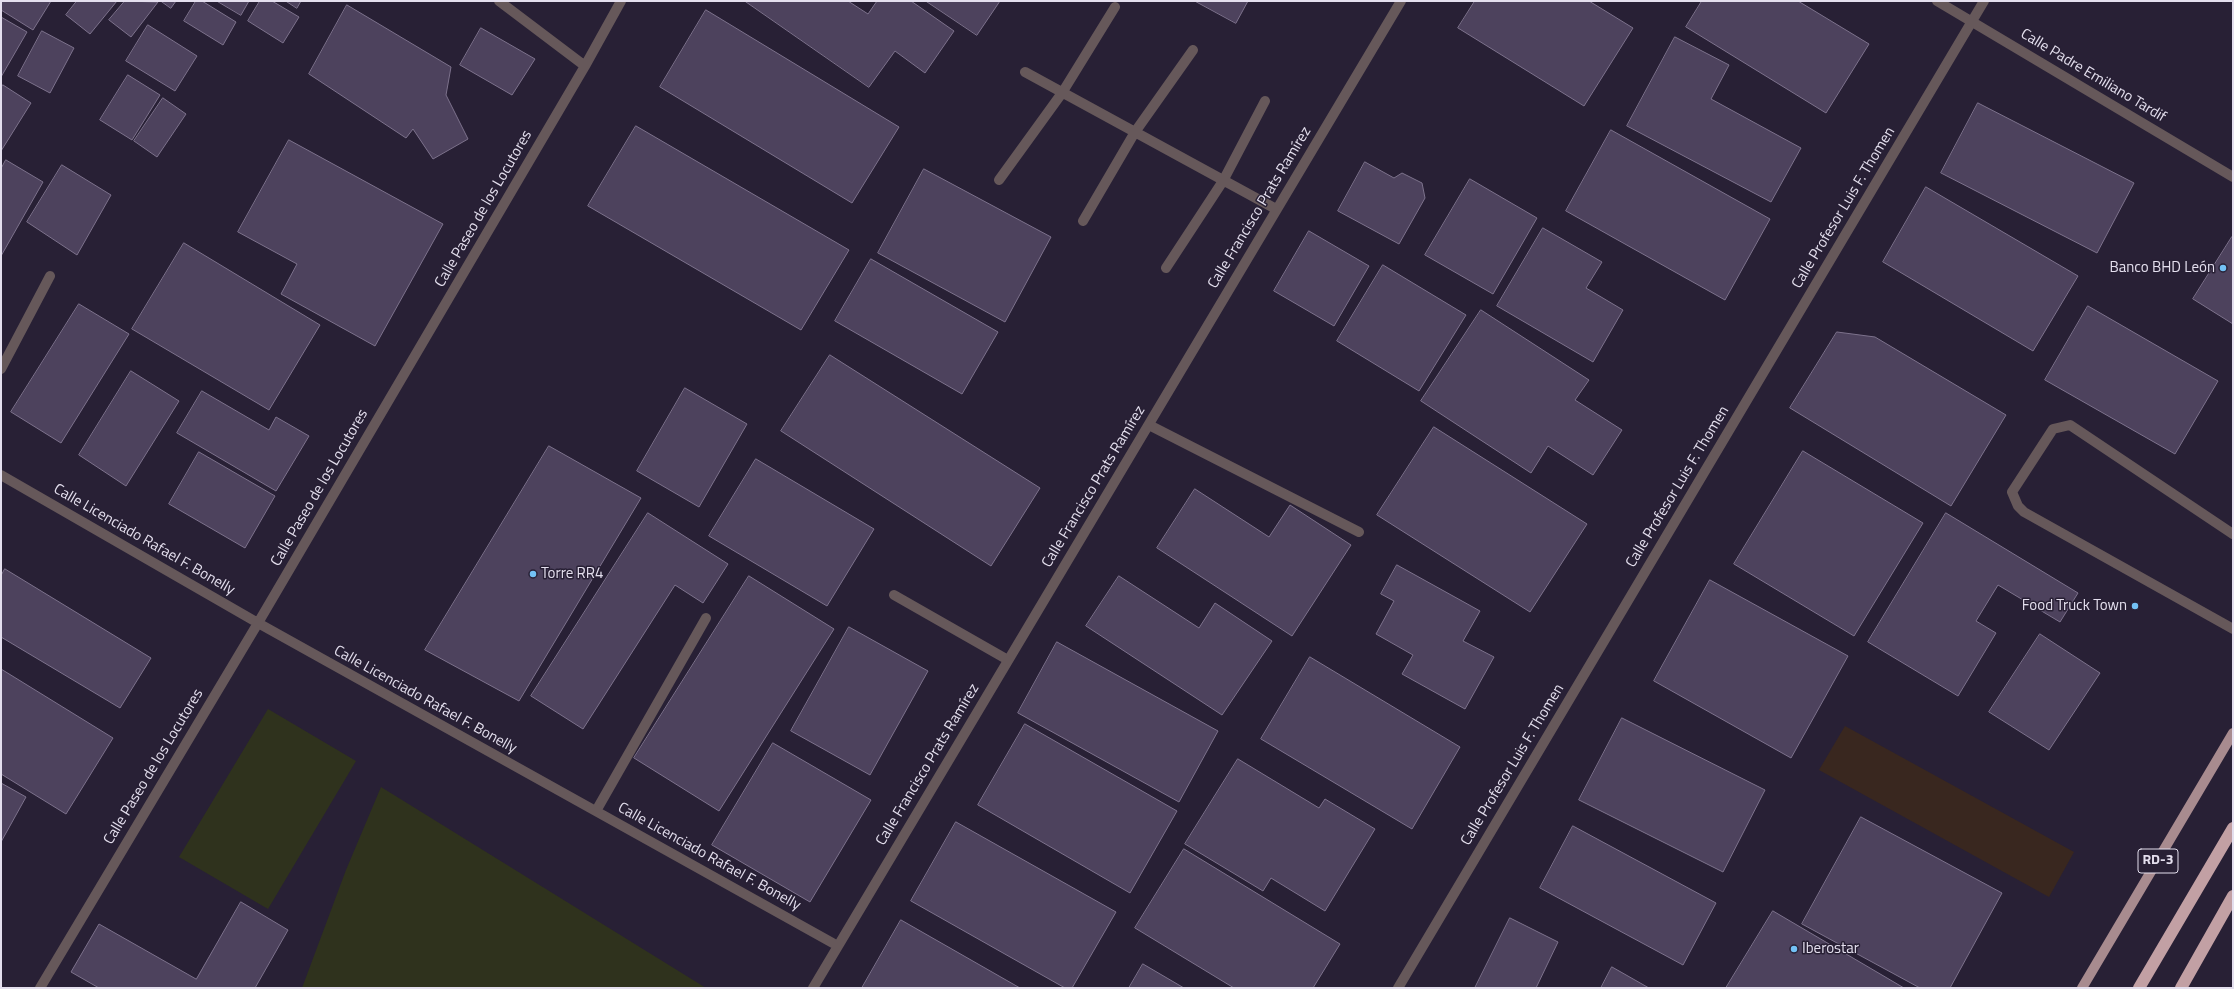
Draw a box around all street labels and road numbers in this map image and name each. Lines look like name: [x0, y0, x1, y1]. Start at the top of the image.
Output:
street label: Calle Padre Emiliano Tardif: [2017, 25, 2169, 127]
street label: Calle Francisco Prats Ramírez: [1205, 124, 1315, 292]
street label: Calle Profesor Luis F. Thomen: [1789, 124, 1899, 292]
street label: Calle Paseo de los Locutores: [432, 127, 536, 291]
street label: Calle Francisco Prats Ramírez: [1039, 403, 1149, 571]
street label: Calle Profesor Luis F. Thomen: [1623, 403, 1733, 571]
street label: Calle Paseo de los Locutores: [268, 406, 372, 570]
street label: Calle Licenciado Rafael F. Bonelly: [50, 481, 238, 599]
street label: Calle Licenciado Rafael F. Bonelly: [330, 642, 520, 758]
street label: Calle Francisco Prats Ramírez: [873, 681, 983, 849]
street label: Calle Profesor Luis F. Thomen: [1458, 681, 1568, 849]
street label: Calle Paseo de los Locutores: [100, 686, 208, 848]
street label: Calle Licenciado Rafael F. Bonelly: [614, 799, 804, 915]
road number: RD-3: [2138, 849, 2178, 873]

